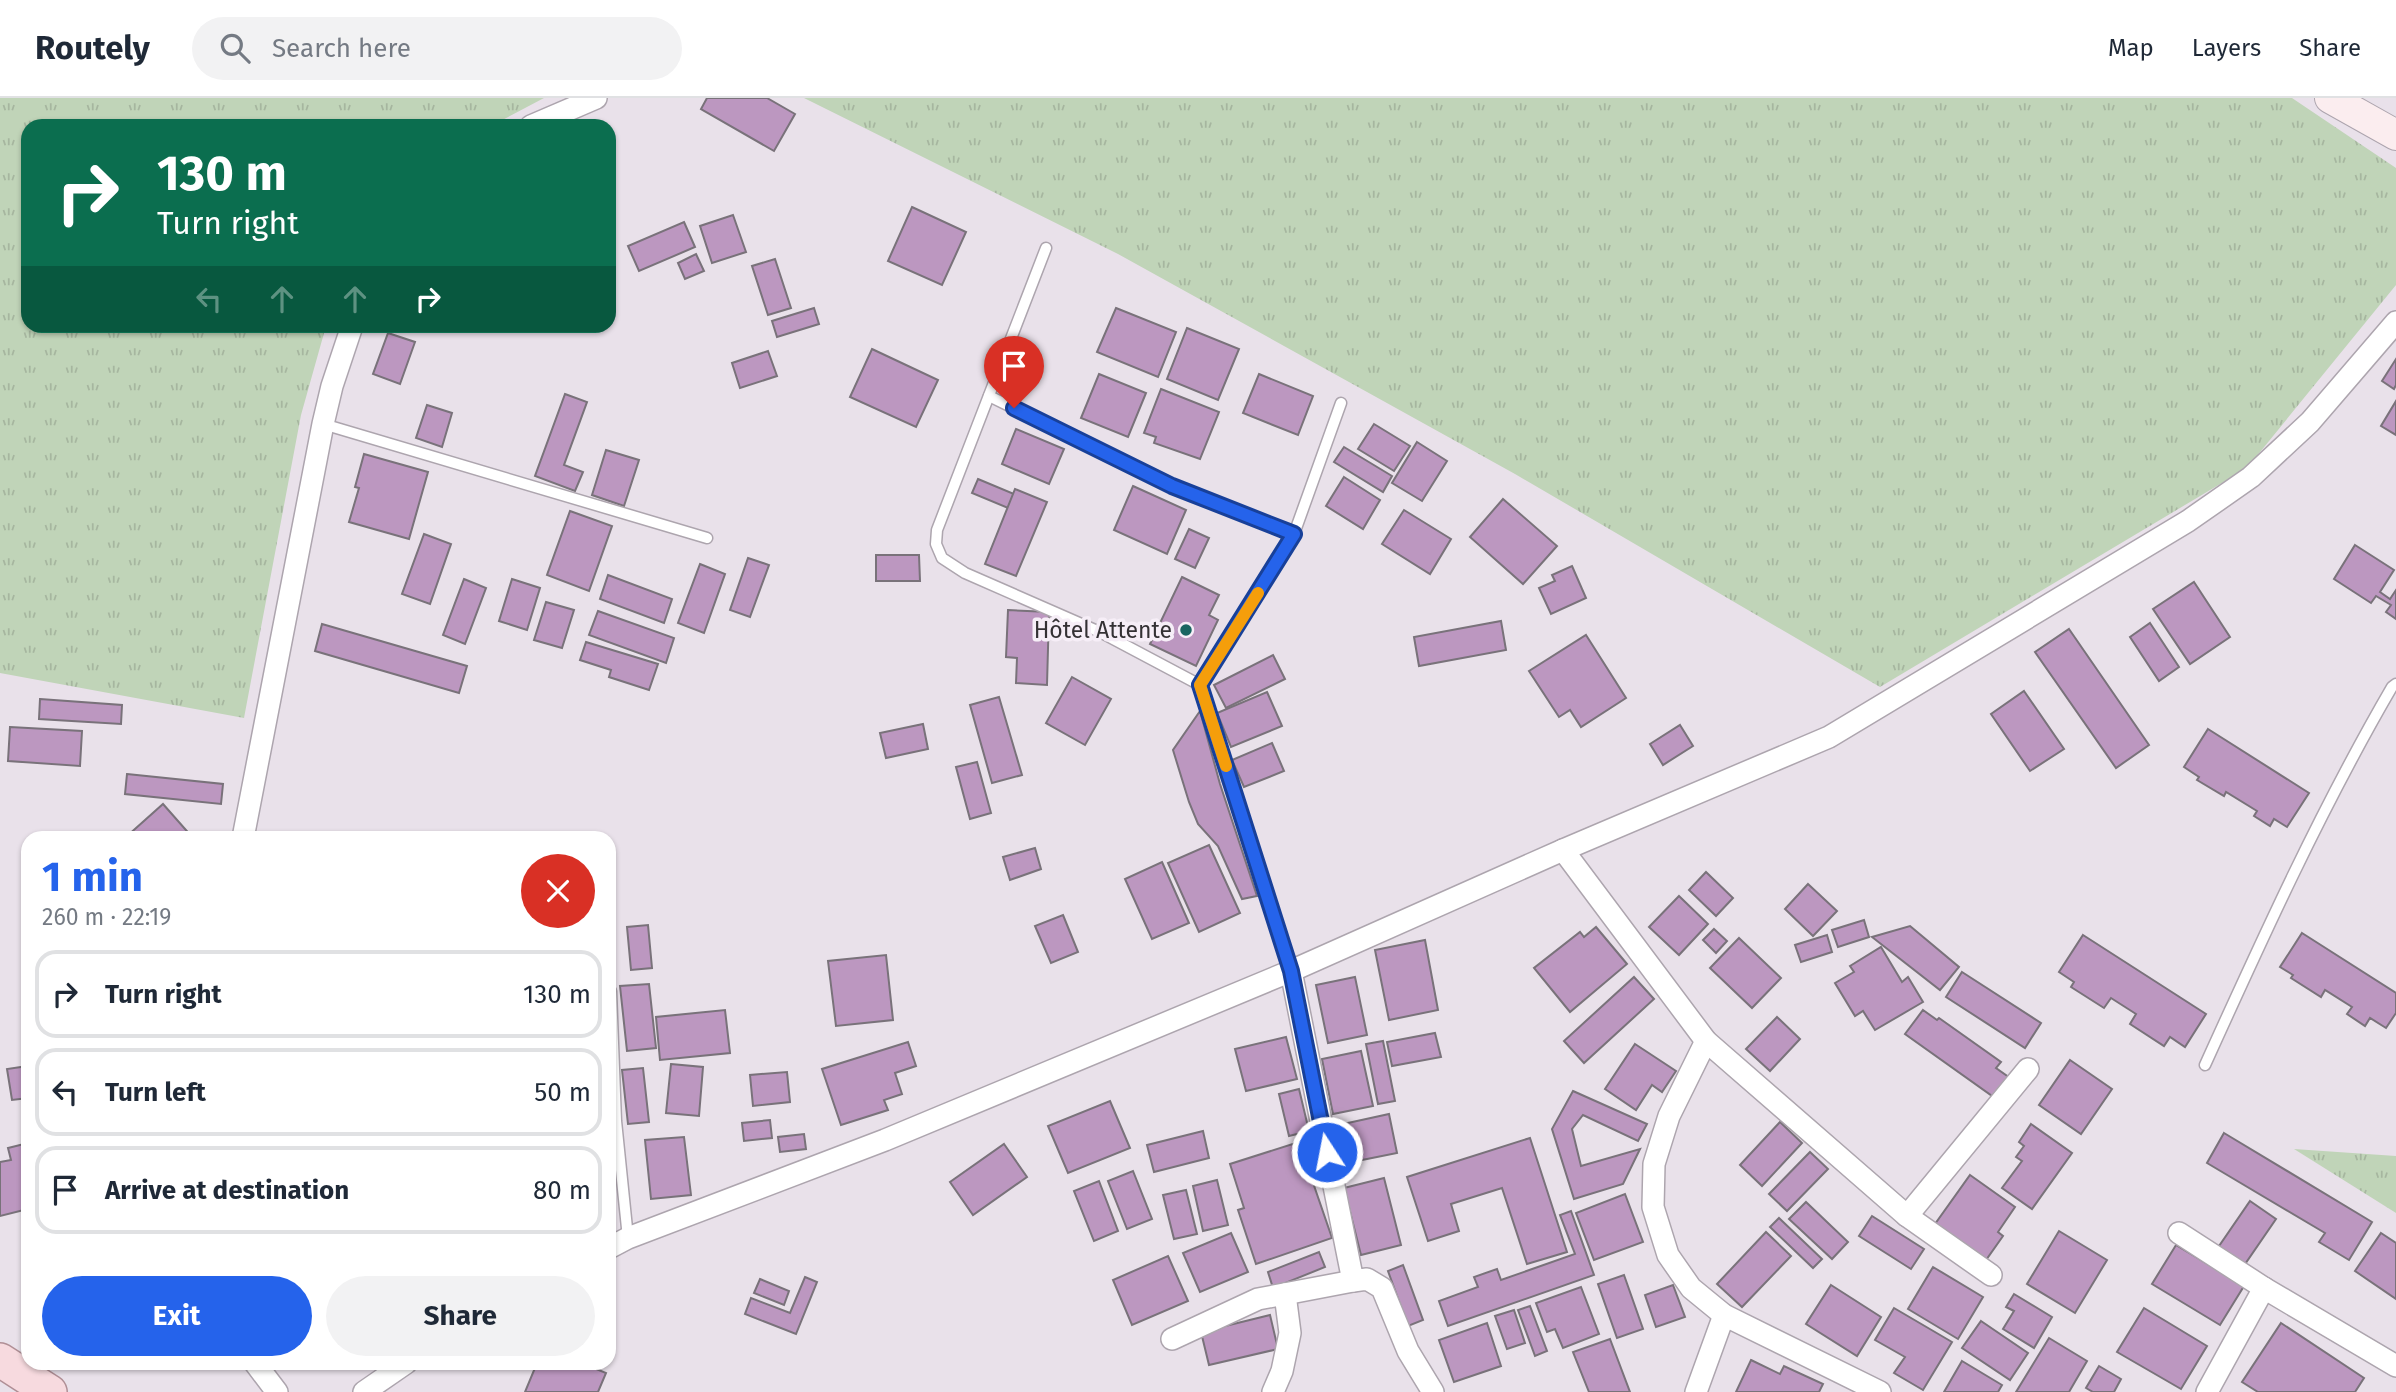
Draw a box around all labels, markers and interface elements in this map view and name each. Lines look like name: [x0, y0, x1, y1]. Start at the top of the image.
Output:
search box: [192, 17, 682, 80]
text: Routely: [35, 28, 150, 68]
icon: search: [216, 29, 254, 67]
text: Search here: [272, 33, 411, 64]
text: Map: [2108, 34, 2154, 62]
text: Layers: [2192, 34, 2261, 62]
text: Share: [2299, 34, 2361, 62]
text: 130 m: [157, 144, 287, 203]
icon: right: [42, 147, 133, 238]
text: Turn right: [157, 204, 299, 242]
icon: left: [190, 280, 228, 318]
icon: ahead: [263, 280, 301, 318]
icon: ahead: [336, 280, 374, 318]
icon: right: [409, 280, 447, 318]
pin: [984, 336, 1044, 408]
icon: arrive: [995, 347, 1033, 385]
place label: Hôtel Attente: [1034, 616, 1172, 644]
marker: Hôtel Attente: [1178, 622, 1194, 638]
text: 1 min: [42, 852, 143, 902]
button: close: [521, 854, 595, 928]
text: 260 m · 22:19: [42, 903, 171, 931]
icon: right: [46, 975, 84, 1013]
text: Turn right: [105, 979, 222, 1010]
text: 130 m: [523, 979, 591, 1010]
icon: left: [46, 1073, 84, 1111]
text: Turn left: [105, 1077, 206, 1108]
text: 50 m: [534, 1077, 591, 1108]
position arrow: [1290, 1115, 1364, 1189]
icon: arrive: [46, 1171, 84, 1209]
text: Arrive at destination: [105, 1175, 349, 1206]
text: 80 m: [533, 1175, 591, 1206]
button: Exit: [42, 1276, 312, 1356]
button: Share: [326, 1276, 595, 1356]

